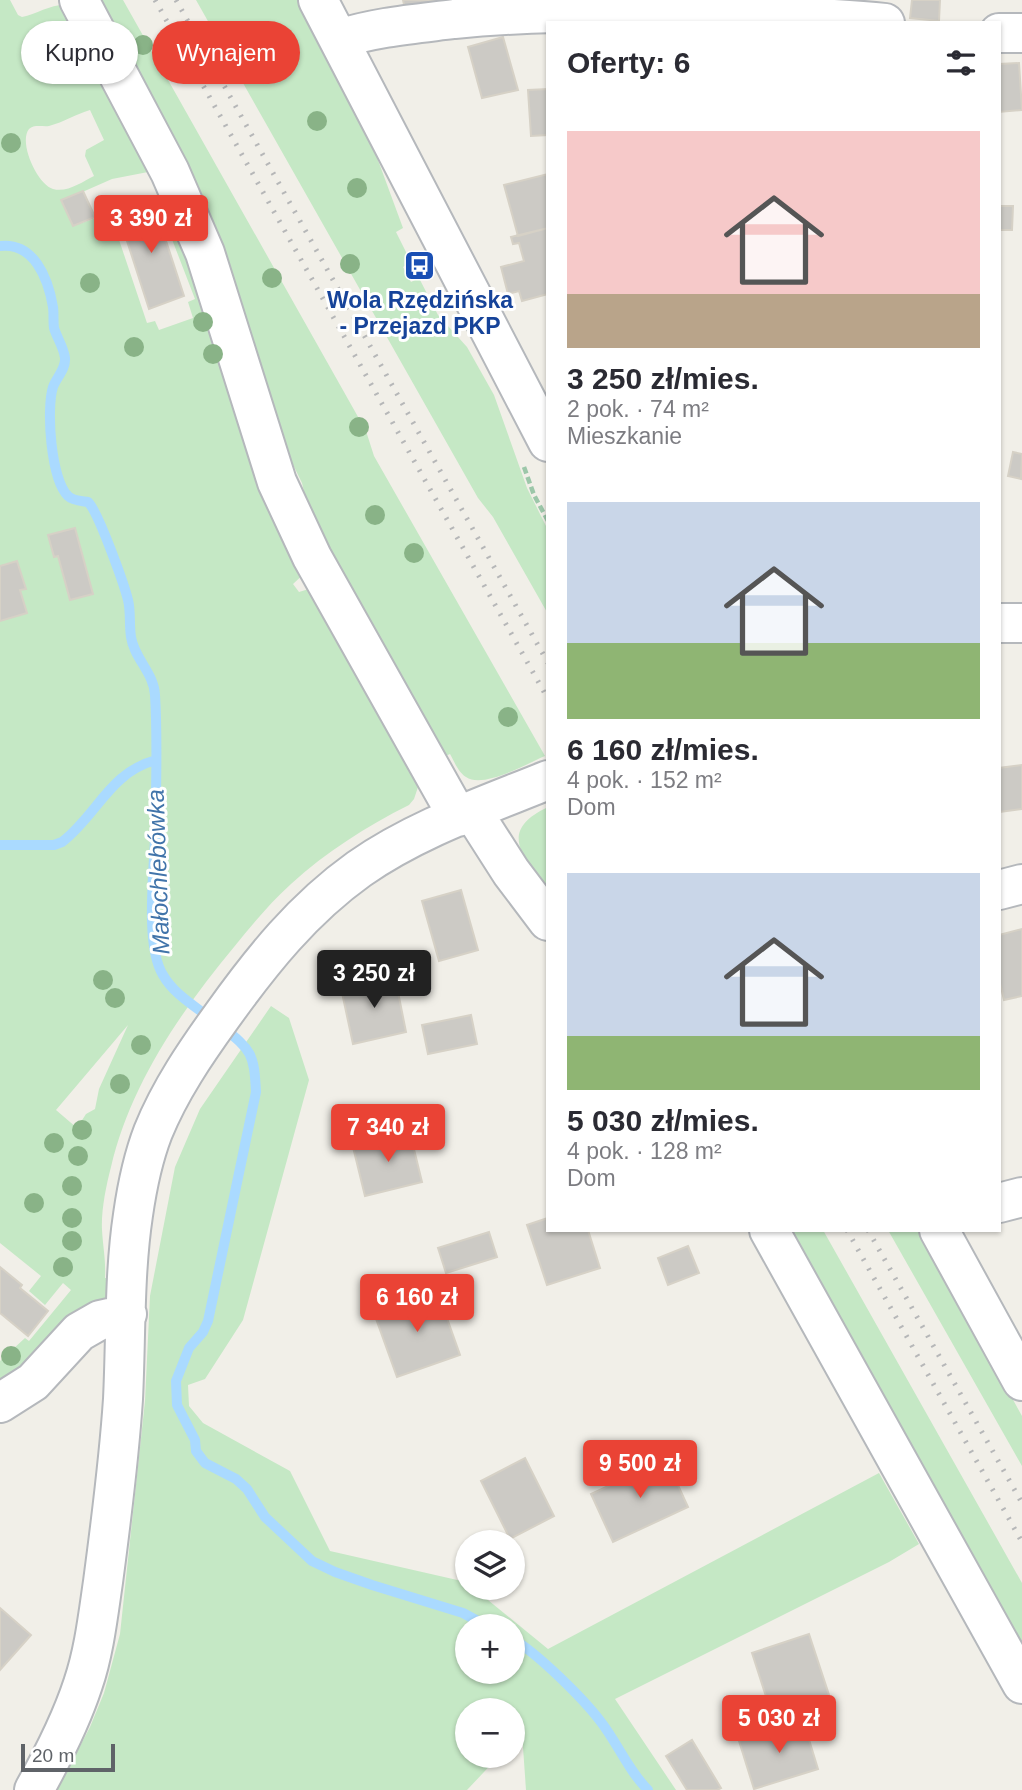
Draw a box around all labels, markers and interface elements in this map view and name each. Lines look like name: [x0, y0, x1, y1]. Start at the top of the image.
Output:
chip: Kupno: [21, 21, 138, 84]
chip: Wynajem: [152, 21, 300, 84]
icon: filters: [942, 44, 980, 82]
text: Oferty: 6: [567, 46, 690, 79]
icon: home: [711, 177, 837, 303]
pin: 3 390 zł: [79, 196, 223, 255]
text: 3 390 zł: [110, 205, 192, 231]
bus stop icon: Wola Rzędzińska - Przejazd PKP: [403, 249, 437, 283]
place label: Wola Rzędzińska - Przejazd PKP: [327, 287, 513, 339]
text: 3 250 zł/mies.: [567, 362, 759, 395]
text: 2 pok. · 74 m²: [567, 396, 709, 422]
text: Mieszkanie: [567, 423, 682, 449]
icon: home: [711, 548, 837, 674]
text: 6 160 zł/mies.: [567, 733, 759, 766]
text: 4 pok. · 152 m²: [567, 767, 722, 793]
water label: Małochlebówka: [142, 789, 174, 955]
text: Dom: [567, 794, 616, 820]
icon: home: [711, 919, 837, 1045]
pin: 3 250 zł: [302, 950, 446, 1010]
text: 3 250 zł: [333, 960, 415, 986]
pin: 7 340 zł: [316, 1104, 460, 1164]
text: 5 030 zł/mies.: [567, 1104, 759, 1137]
text: 7 340 zł: [347, 1114, 429, 1140]
text: 4 pok. · 128 m²: [567, 1138, 722, 1164]
text: Dom: [567, 1165, 616, 1191]
pin: 6 160 zł: [345, 1274, 489, 1334]
text: 6 160 zł: [376, 1284, 458, 1310]
pin: 9 500 zł: [568, 1440, 712, 1500]
text: 9 500 zł: [599, 1450, 681, 1476]
map controls: [455, 1530, 525, 1768]
button: layers: [455, 1530, 525, 1600]
button: +: [455, 1614, 525, 1684]
pin: 5 030 zł: [707, 1696, 851, 1755]
button: −: [455, 1698, 525, 1768]
text: 5 030 zł: [738, 1705, 820, 1731]
scale bar: [21, 1741, 116, 1773]
text: 20 m: [32, 1745, 74, 1766]

